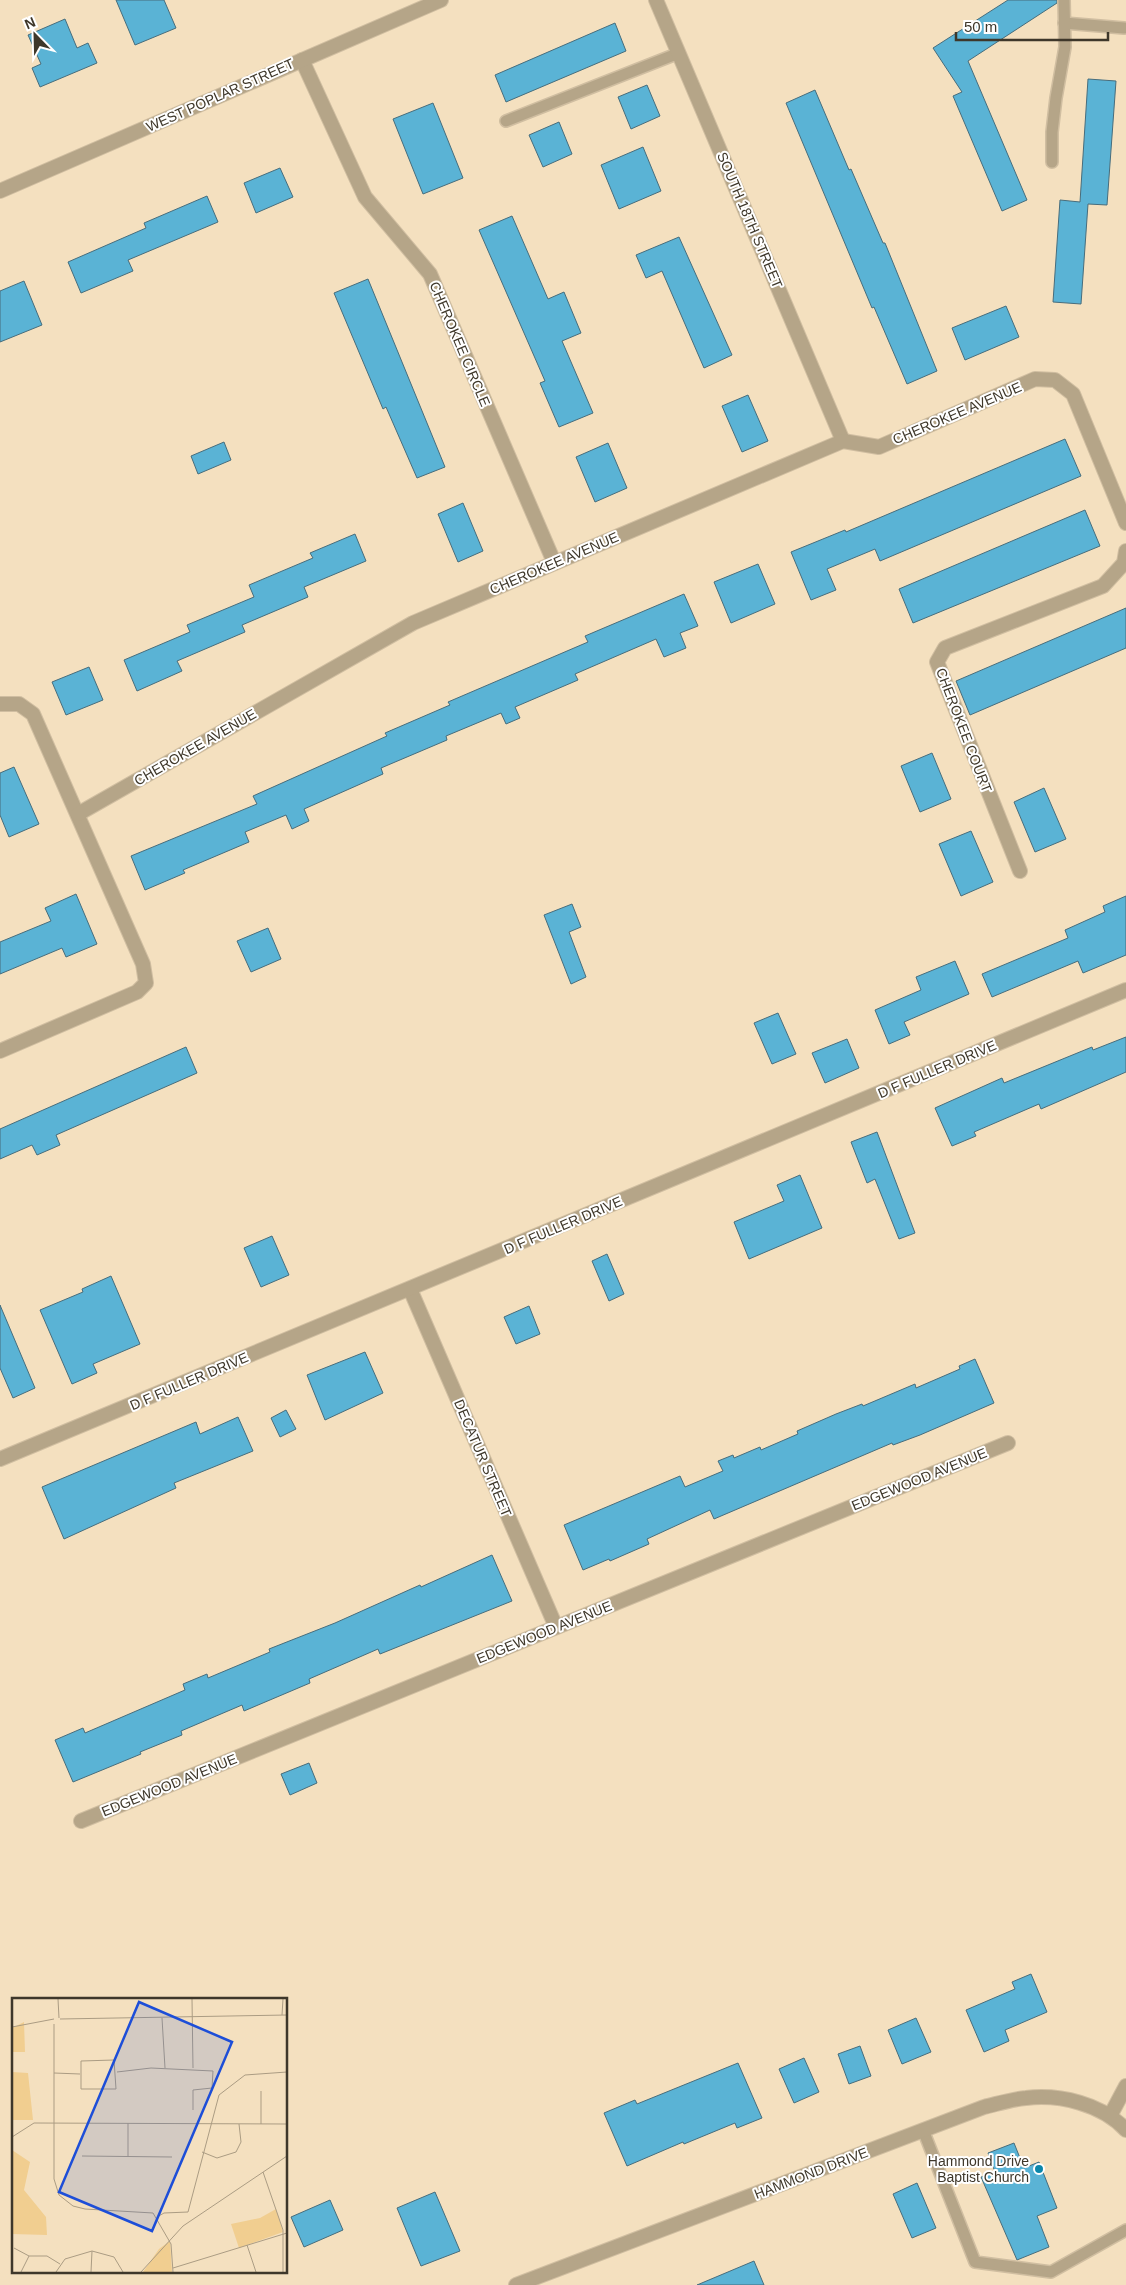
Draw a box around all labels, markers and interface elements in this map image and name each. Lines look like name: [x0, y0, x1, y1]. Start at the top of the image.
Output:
north arrow: [10, 10, 60, 60]
scale bar: [956, 10, 1108, 42]
text: N: [22, 14, 38, 32]
text: 50 m: [964, 18, 997, 35]
street label: WEST POPLAR STREET: [144, 55, 297, 135]
street label: SOUTH 18TH STREET: [714, 150, 786, 291]
street label: CHEROKEE CIRCLE: [426, 279, 494, 409]
street label: CHEROKEE AVENUE: [890, 379, 1024, 447]
street label: CHEROKEE AVENUE: [487, 529, 621, 597]
street label: CHEROKEE COURT: [933, 666, 995, 795]
street label: CHEROKEE AVENUE: [131, 706, 259, 788]
street label: D F FULLER DRIVE: [876, 1037, 998, 1101]
street label: D F FULLER DRIVE: [502, 1193, 624, 1257]
street label: D F FULLER DRIVE: [128, 1349, 250, 1413]
street label: DECATUR STREET: [451, 1397, 515, 1519]
street label: EDGEWOOD AVENUE: [849, 1445, 989, 1513]
street label: EDGEWOOD AVENUE: [474, 1598, 614, 1666]
street label: EDGEWOOD AVENUE: [99, 1751, 239, 1819]
inset map: [12, 1998, 288, 2272]
street label: HAMMOND DRIVE: [752, 2144, 870, 2202]
place label: Hammond Drive Baptist Church: [928, 2153, 1029, 2185]
marker: Hammond Drive Baptist Church: [1033, 2163, 1045, 2175]

